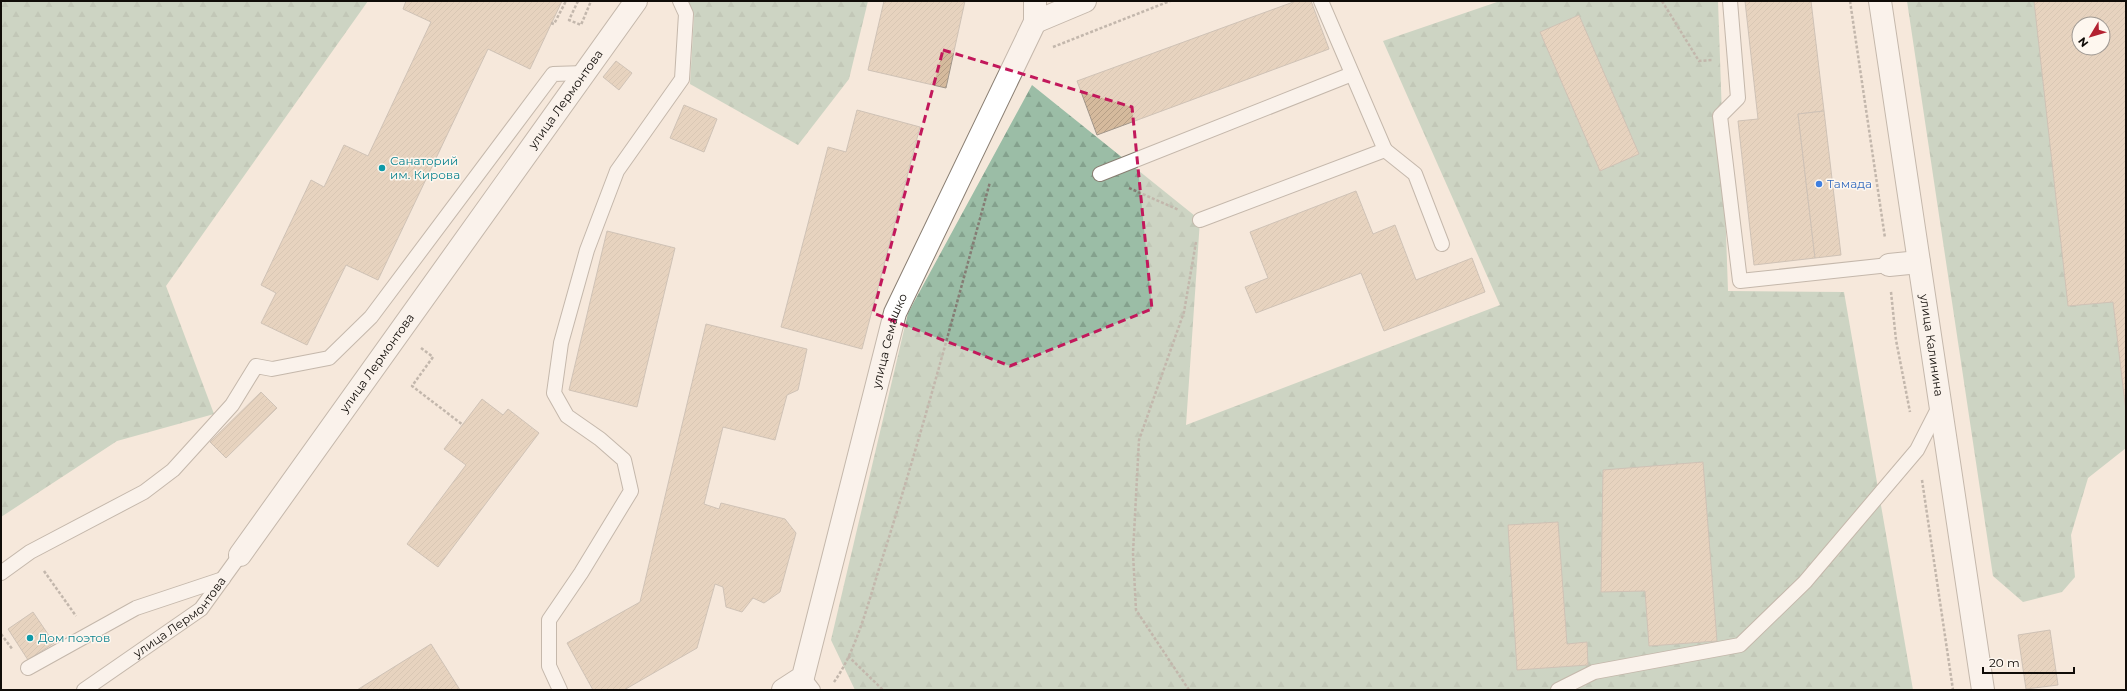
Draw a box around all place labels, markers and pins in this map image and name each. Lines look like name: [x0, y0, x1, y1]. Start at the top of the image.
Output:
place label: Санаторий им. Кирова: [390, 153, 460, 182]
marker: Санаторий им. Кирова: [377, 163, 387, 173]
place label: Тамада: [1827, 176, 1872, 191]
marker: Тамада: [1814, 179, 1824, 189]
place label: Дом поэтов: [38, 630, 110, 645]
marker: Дом поэтов: [25, 633, 35, 643]

